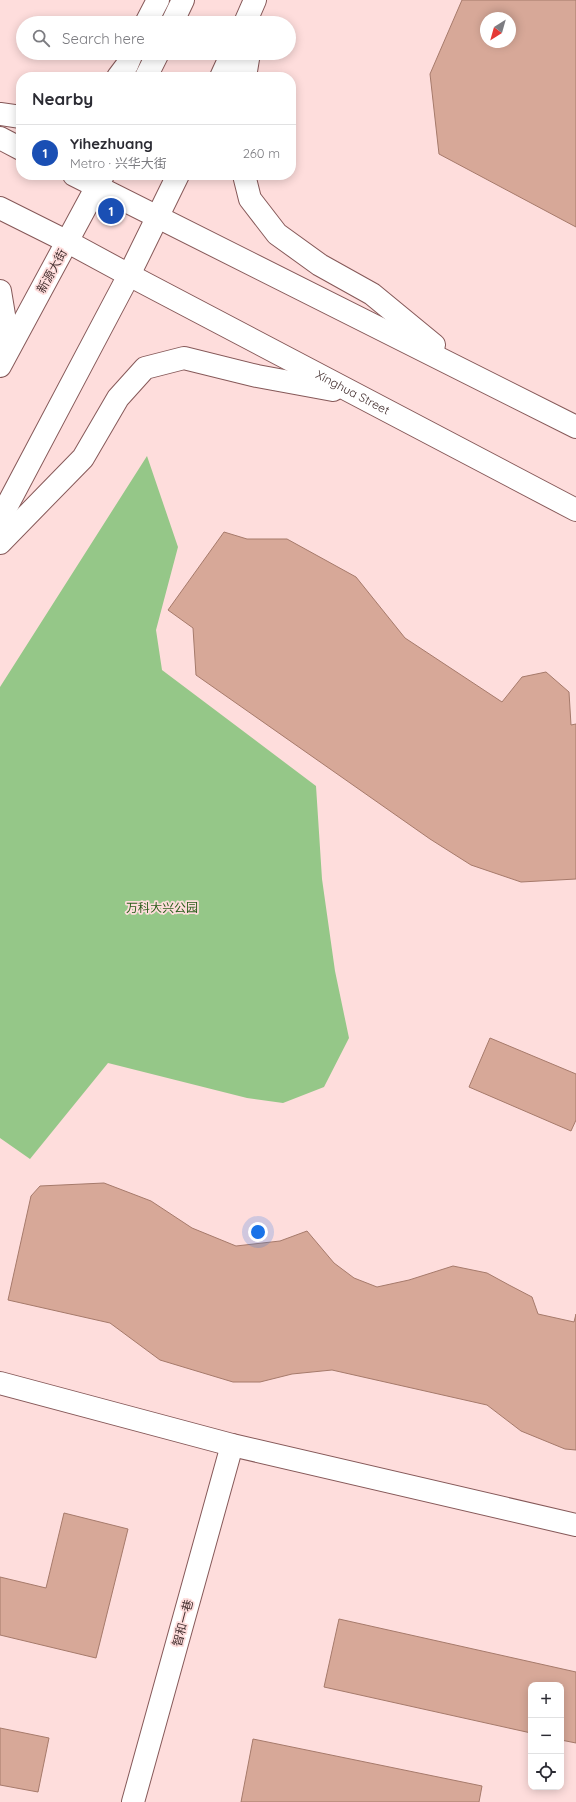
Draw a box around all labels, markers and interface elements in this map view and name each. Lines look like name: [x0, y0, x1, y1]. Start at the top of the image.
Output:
north arrow: [480, 12, 516, 48]
search box: [16, 16, 296, 60]
icon: search: [30, 27, 52, 49]
text: Search here: [62, 29, 145, 48]
text: Nearby: [32, 88, 93, 109]
text: Yihezhuang: [70, 134, 153, 153]
text: 1: [42, 145, 48, 161]
text: 260 m: [243, 145, 280, 161]
text: Metro · 兴华大街: [70, 155, 167, 171]
pin: 1: [98, 196, 124, 226]
street label: 新源大街: [33, 246, 70, 295]
street label: Xinghua Street: [313, 367, 392, 418]
park label: 万科大兴公园: [126, 900, 198, 915]
your location: [248, 1222, 268, 1242]
street label: 智和一巷: [169, 1598, 196, 1648]
map controls: [528, 1682, 564, 1790]
button: +: [528, 1682, 564, 1718]
button: −: [528, 1718, 564, 1754]
button: locate: [528, 1754, 564, 1790]

